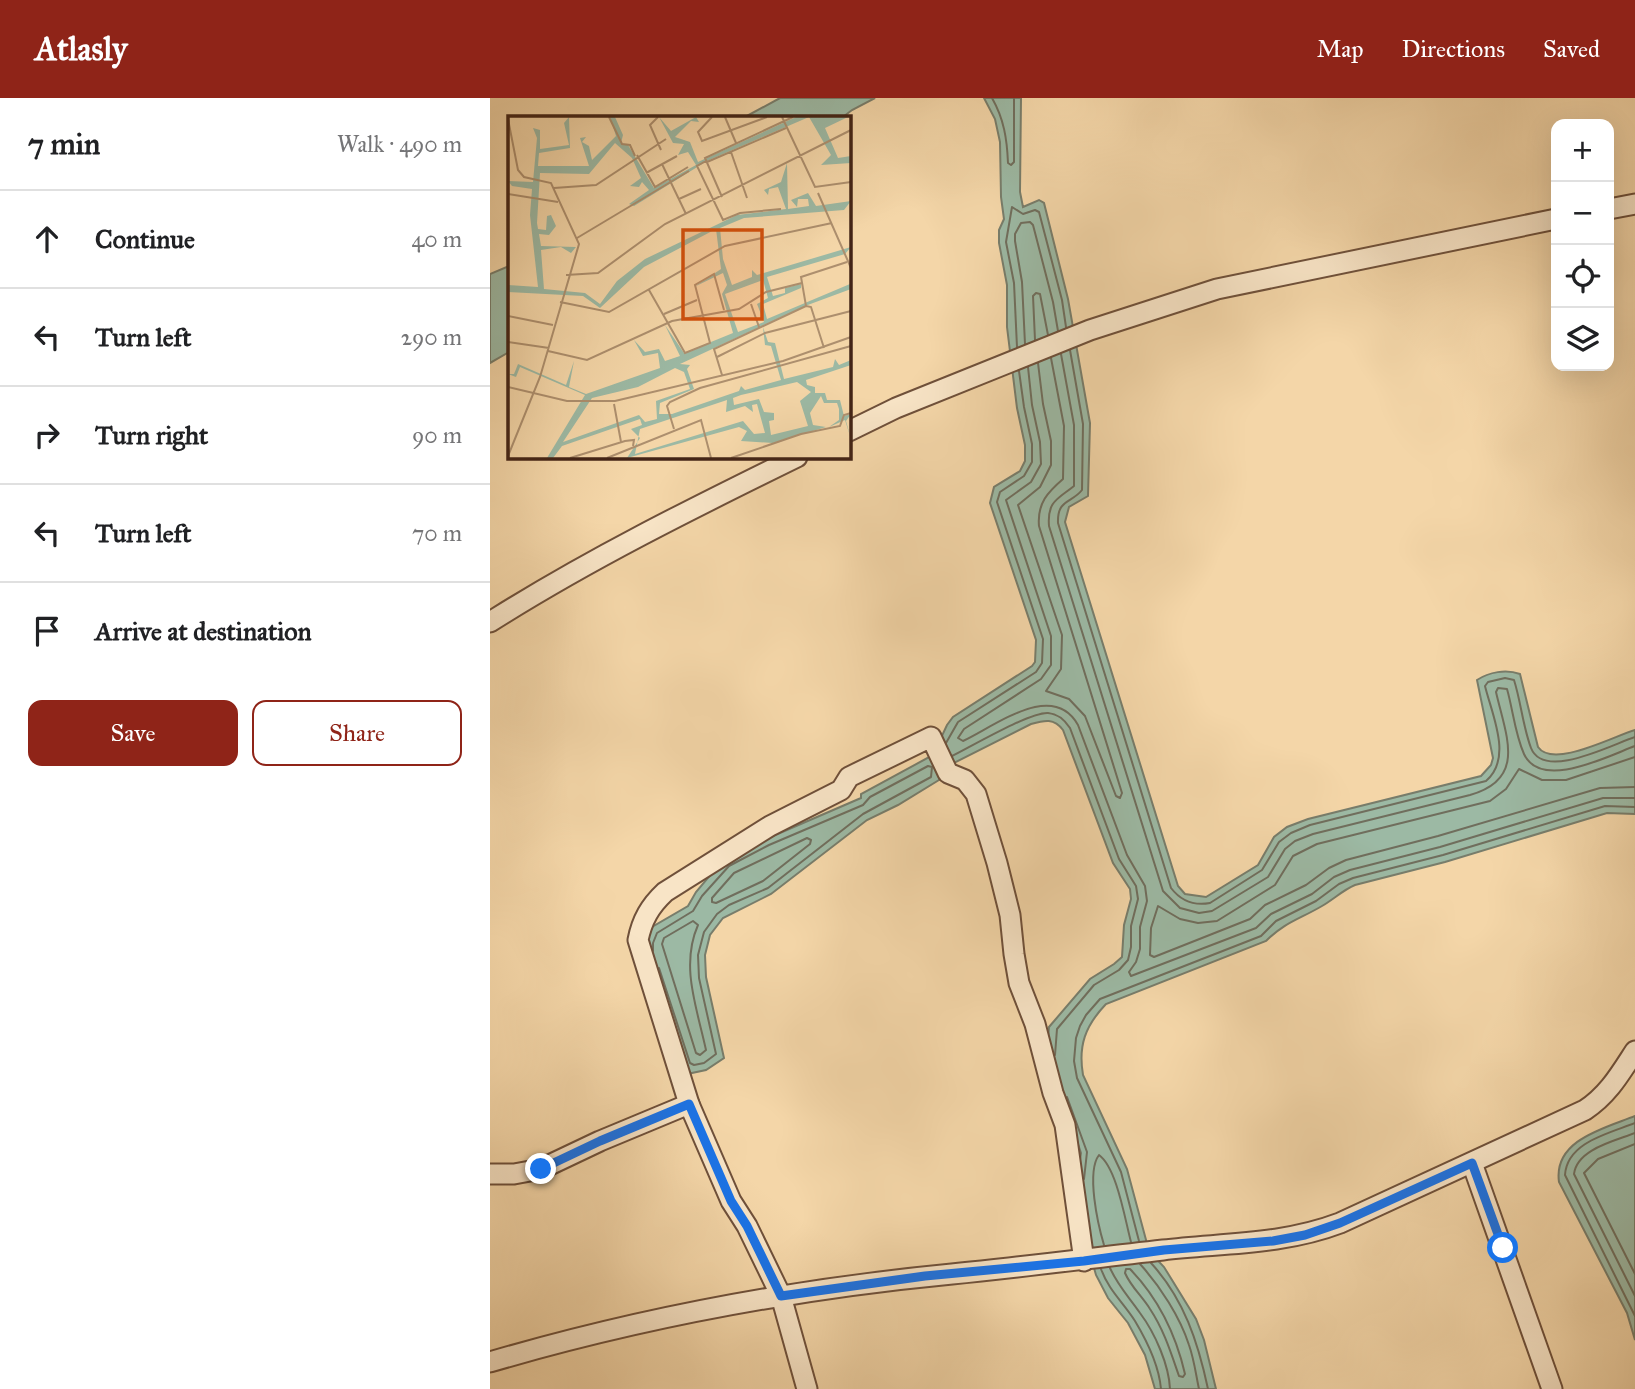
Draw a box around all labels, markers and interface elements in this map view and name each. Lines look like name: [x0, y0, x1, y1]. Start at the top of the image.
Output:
text: Atlasly: [35, 29, 127, 69]
text: Map: [1317, 34, 1364, 64]
text: Directions: [1402, 34, 1505, 64]
text: Saved: [1543, 34, 1600, 64]
inset map: [508, 116, 850, 458]
map controls: [1551, 119, 1614, 371]
button: +: [1551, 119, 1614, 182]
text: 7 min: [28, 126, 100, 162]
text: Walk · 490 m: [337, 130, 462, 158]
button: −: [1551, 182, 1614, 245]
icon: ahead: [28, 220, 66, 258]
text: Continue: [95, 223, 195, 255]
text: 40 m: [412, 225, 462, 253]
button: locate: [1551, 245, 1614, 308]
button: layers: [1551, 308, 1614, 371]
icon: left: [28, 318, 66, 356]
text: Turn left: [95, 321, 191, 353]
text: 290 m: [401, 323, 462, 351]
icon: right: [28, 416, 66, 454]
text: Turn right: [95, 419, 208, 451]
text: 90 m: [412, 421, 462, 449]
icon: left: [28, 514, 66, 552]
text: Turn left: [95, 517, 191, 549]
text: 70 m: [412, 519, 462, 547]
icon: arrive: [28, 612, 66, 650]
text: Arrive at destination: [95, 615, 312, 647]
button: Save: [28, 700, 238, 766]
button: Share: [252, 700, 462, 766]
route end: [525, 1153, 556, 1184]
route start: [1487, 1232, 1518, 1263]

